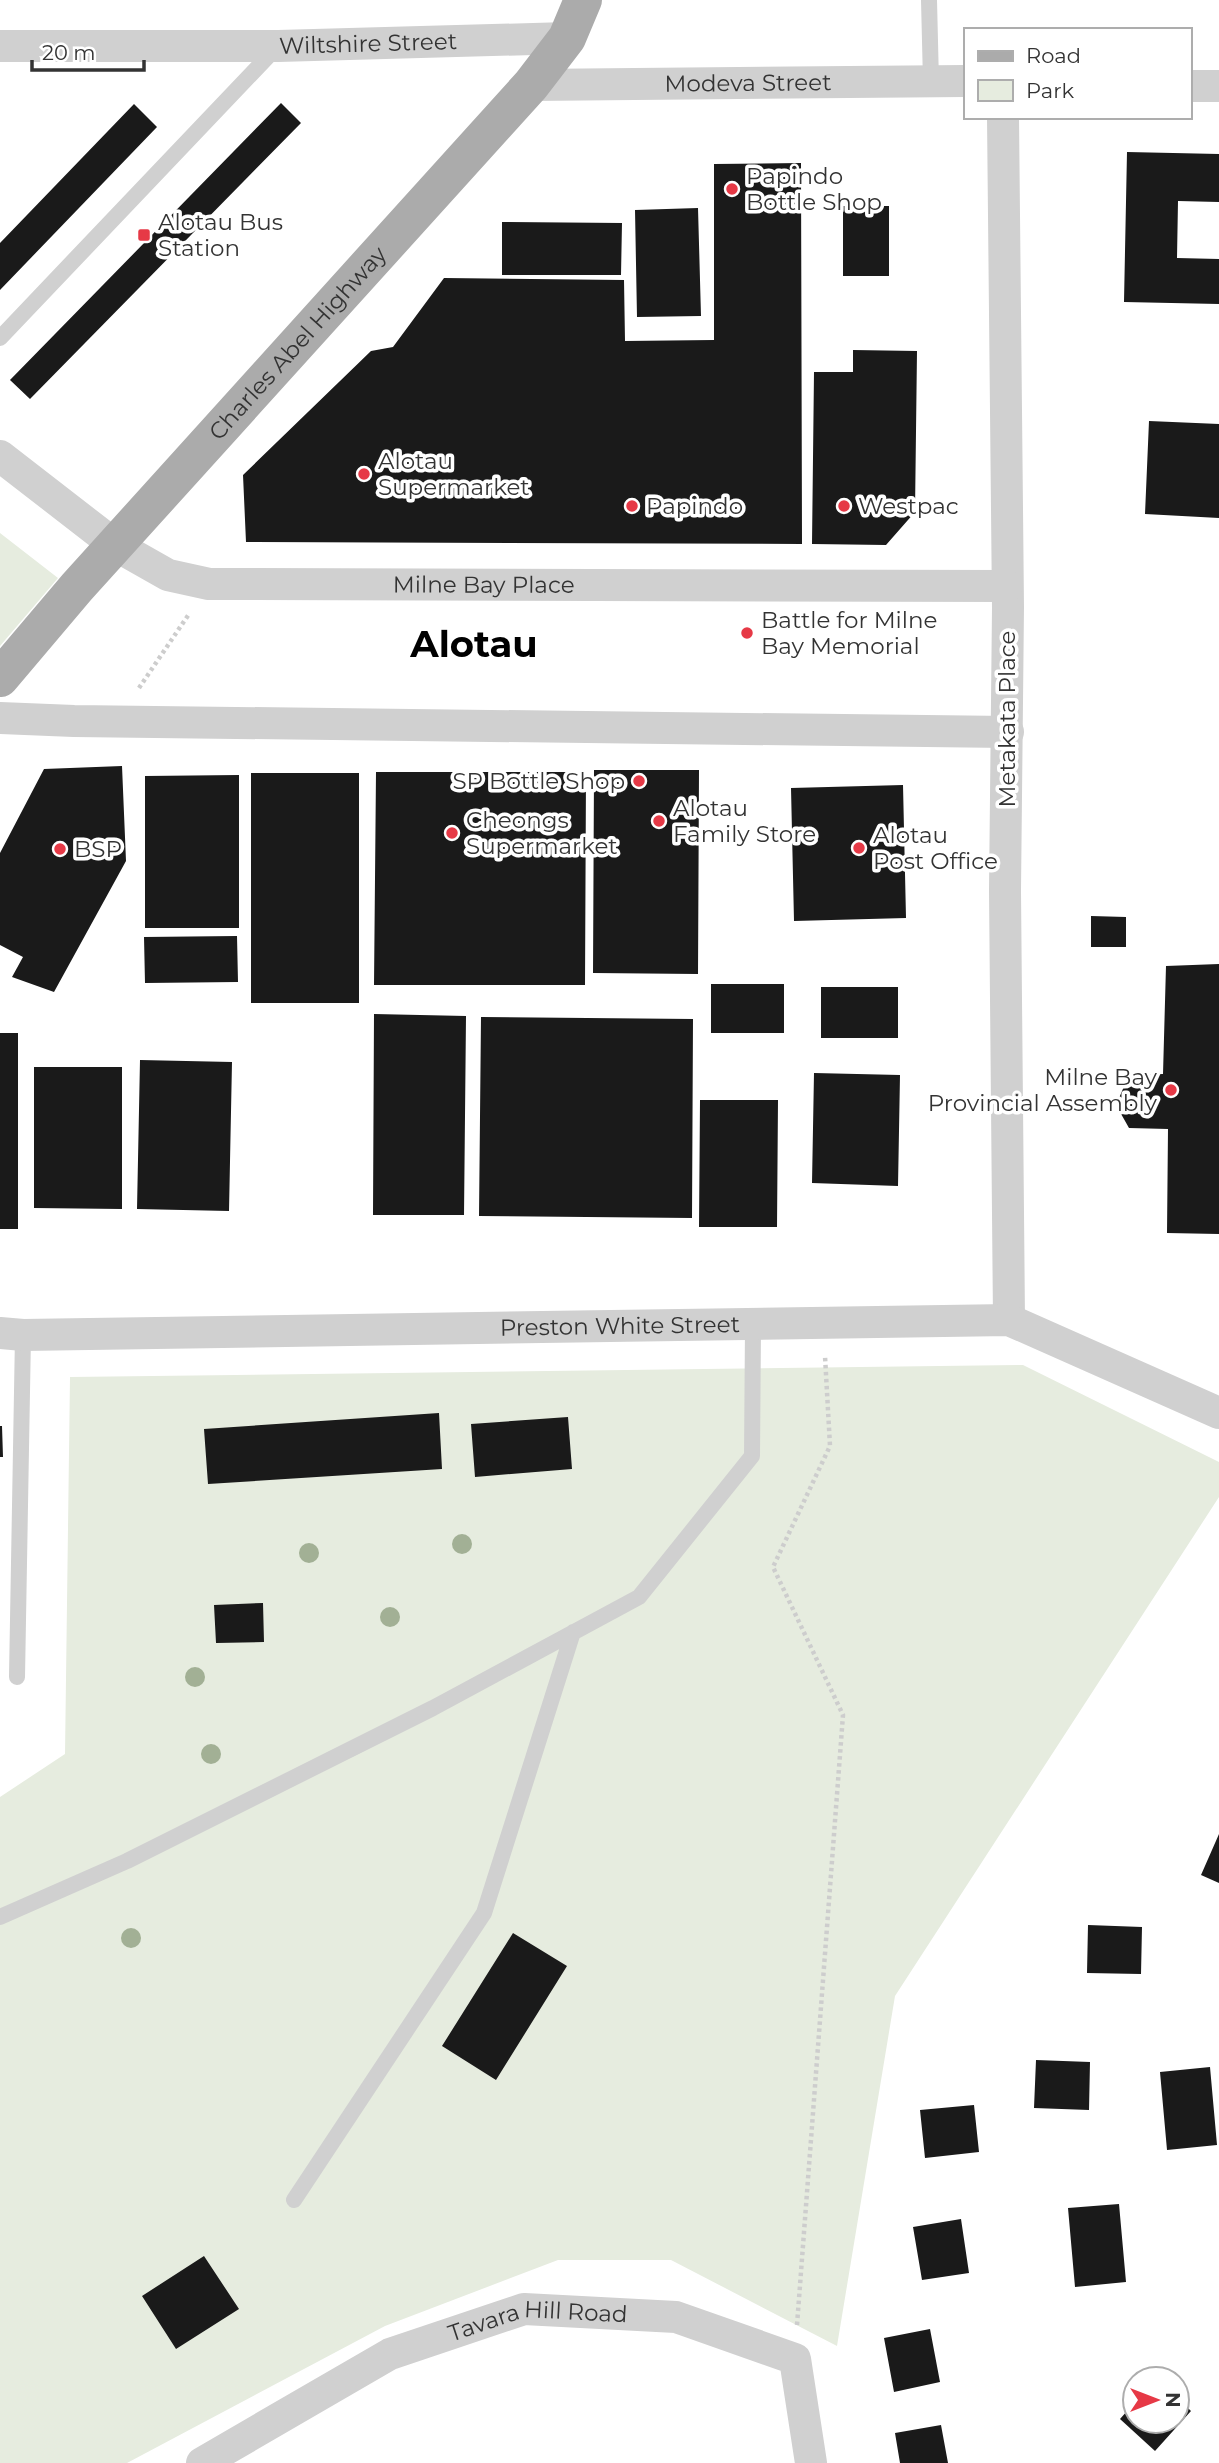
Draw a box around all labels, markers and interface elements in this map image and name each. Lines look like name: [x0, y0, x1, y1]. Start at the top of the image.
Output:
street label: Wiltshire Street: [279, 27, 457, 60]
scale bar: [32, 28, 144, 72]
legend: [964, 28, 1191, 119]
text: 20 m: [42, 40, 96, 65]
text: Road: [1026, 43, 1081, 68]
street label: Modeva Street: [664, 68, 832, 98]
text: Park: [1026, 78, 1074, 103]
place label: Papindo Bottle Shop: [746, 162, 882, 216]
marker: Papindo Bottle Shop: [724, 181, 740, 197]
place label: Alotau Bus Station: [158, 208, 283, 262]
marker: Alotau Bus Station: [136, 227, 152, 243]
street label: Charles Abel Highway: [203, 240, 393, 446]
place label: Alotau Supermarket: [378, 447, 530, 501]
marker: Alotau Supermarket: [356, 466, 372, 482]
place label: Papindo: [646, 492, 743, 520]
place label: Westpac: [858, 492, 959, 520]
marker: Papindo: [624, 498, 640, 514]
marker: Westpac: [836, 498, 852, 514]
street label: Milne Bay Place: [393, 570, 575, 599]
place label: Battle for Milne Bay Memorial: [761, 606, 937, 660]
district label: Alotau: [409, 621, 538, 666]
marker: Battle for Milne Bay Memorial: [739, 625, 755, 641]
street label: Metakata Place: [993, 631, 1021, 807]
place label: SP Bottle Shop: [452, 767, 625, 795]
marker: SP Bottle Shop: [631, 773, 647, 789]
place label: Alotau Family Store: [673, 794, 816, 848]
place label: Cheongs Supermarket: [466, 806, 618, 860]
marker: Alotau Family Store: [651, 813, 667, 829]
place label: Alotau Post Office: [873, 821, 998, 875]
marker: Cheongs Supermarket: [444, 825, 460, 841]
place label: BSP: [74, 835, 122, 863]
marker: Alotau Post Office: [851, 840, 867, 856]
marker: BSP: [52, 841, 68, 857]
place label: Milne Bay Provincial Assembly: [928, 1063, 1158, 1117]
marker: Milne Bay Provincial Assembly: [1163, 1082, 1179, 1098]
street label: Preston White Street: [500, 1310, 740, 1342]
street label: Tavara Hill Road: [445, 2295, 628, 2347]
north arrow: [1121, 2365, 1191, 2435]
text: N: [1161, 2392, 1184, 2408]

